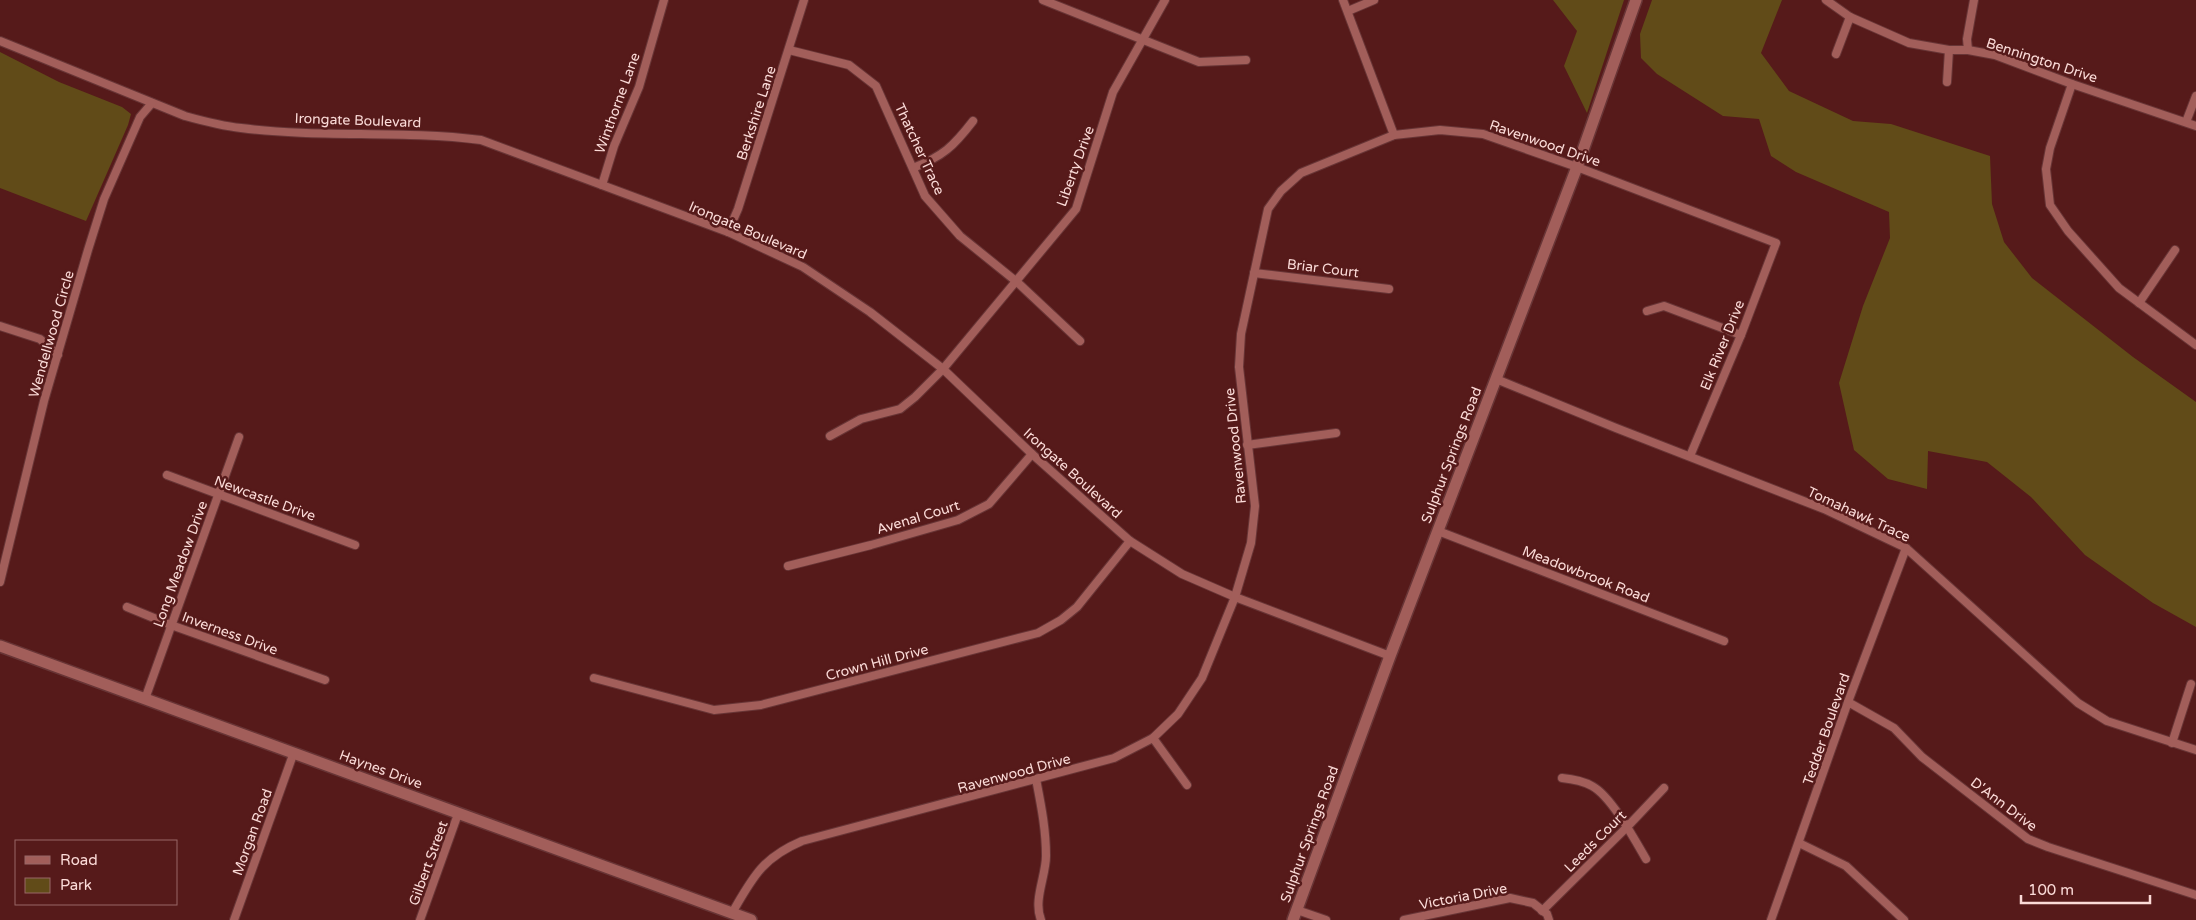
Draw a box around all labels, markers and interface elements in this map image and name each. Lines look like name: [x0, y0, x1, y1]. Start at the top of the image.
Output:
street label: Bennington Drive: [1984, 34, 2100, 86]
street label: Winthorne Lane: [591, 50, 644, 156]
street label: Berkshire Lane: [733, 64, 780, 163]
street label: Thatcher Trace: [891, 101, 948, 198]
street label: Irongate Boulevard: [294, 110, 422, 131]
street label: Ravenwood Drive: [1487, 116, 1603, 170]
street label: Liberty Drive: [1053, 123, 1098, 209]
street label: Irongate Boulevard: [686, 198, 809, 263]
street label: Briar Court: [1286, 256, 1361, 281]
street label: Wendellwood Circle: [25, 269, 78, 400]
street label: Elk River Drive: [1697, 297, 1748, 393]
street label: Sulphur Springs Road: [1418, 385, 1485, 526]
street label: Ravenwood Drive: [1221, 387, 1250, 505]
street label: Irongate Boulevard: [1020, 425, 1125, 522]
street label: Newcastle Drive: [212, 472, 318, 525]
street label: Tomahawk Trace: [1805, 483, 1913, 546]
street label: Avenal Court: [875, 497, 962, 538]
street label: Long Meadow Drive: [150, 499, 211, 630]
street label: Meadowbrook Road: [1520, 542, 1652, 607]
street label: Inverness Drive: [180, 608, 280, 659]
street label: Crown Hill Drive: [824, 641, 930, 684]
street label: Tedder Boulevard: [1799, 671, 1854, 787]
street label: Haynes Drive: [337, 747, 425, 792]
street label: Ravenwood Drive: [956, 750, 1073, 797]
street label: Sulphur Springs Road: [1277, 763, 1342, 905]
street label: D'Ann Drive: [1967, 774, 2040, 835]
street label: Morgan Road: [229, 786, 276, 878]
street label: Leeds Court: [1561, 806, 1630, 876]
street label: Gilbert Street: [405, 818, 452, 908]
legend: [15, 840, 178, 905]
text: Road: [60, 851, 98, 869]
scale bar: [2021, 872, 2150, 904]
text: Park: [60, 876, 92, 894]
street label: Victoria Drive: [1418, 880, 1509, 913]
text: 100 m: [2028, 881, 2074, 899]

